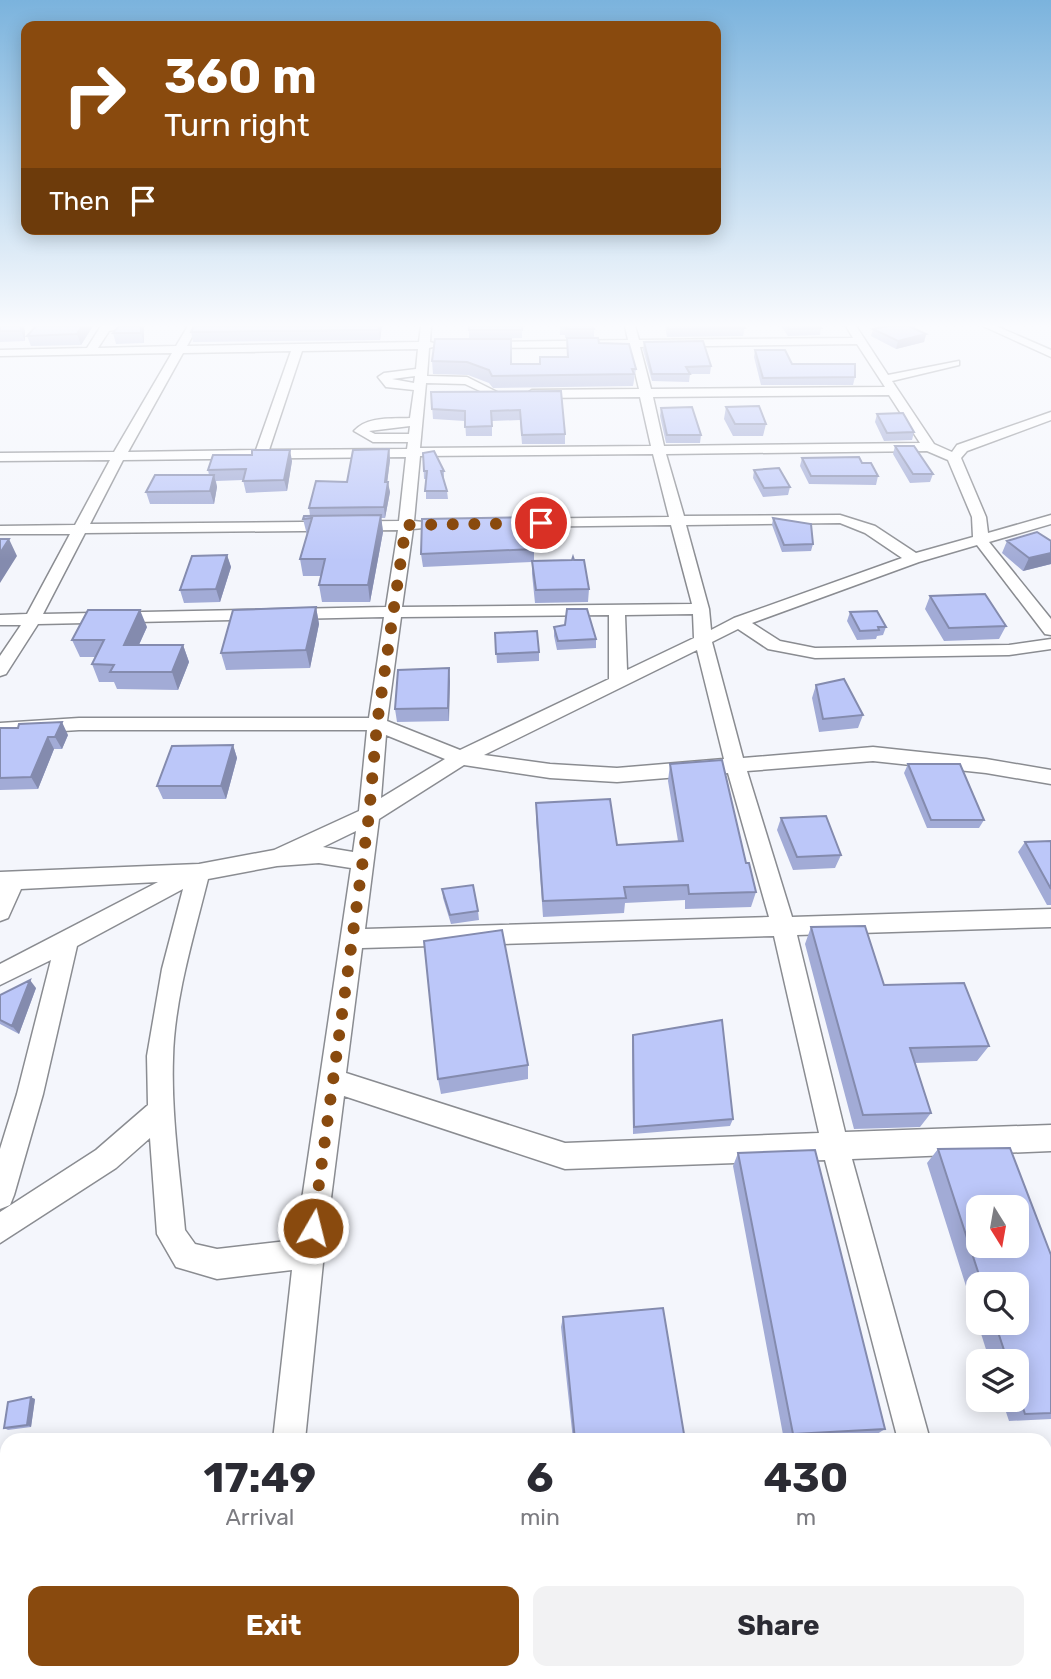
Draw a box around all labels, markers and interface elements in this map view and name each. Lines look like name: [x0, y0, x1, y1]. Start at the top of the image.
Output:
text: 360 m: [164, 47, 317, 105]
icon: right: [49, 49, 140, 140]
text: Turn right: [164, 106, 309, 144]
icon: arrive: [124, 182, 162, 220]
text: Then: [49, 186, 110, 217]
pin: [511, 493, 571, 553]
icon: arrive: [522, 504, 560, 542]
position arrow: [276, 1191, 350, 1265]
north arrow: [966, 1195, 1029, 1258]
map controls: [966, 1195, 1029, 1412]
button: search: [966, 1272, 1029, 1335]
button: layers: [966, 1349, 1029, 1412]
text: 17:49: [204, 1453, 316, 1503]
text: 6: [526, 1453, 554, 1503]
text: 430: [763, 1453, 848, 1503]
text: Arrival: [225, 1503, 294, 1531]
text: min: [520, 1503, 560, 1531]
text: m: [796, 1503, 816, 1531]
button: Exit: [28, 1586, 519, 1666]
button: Share: [533, 1586, 1024, 1666]

